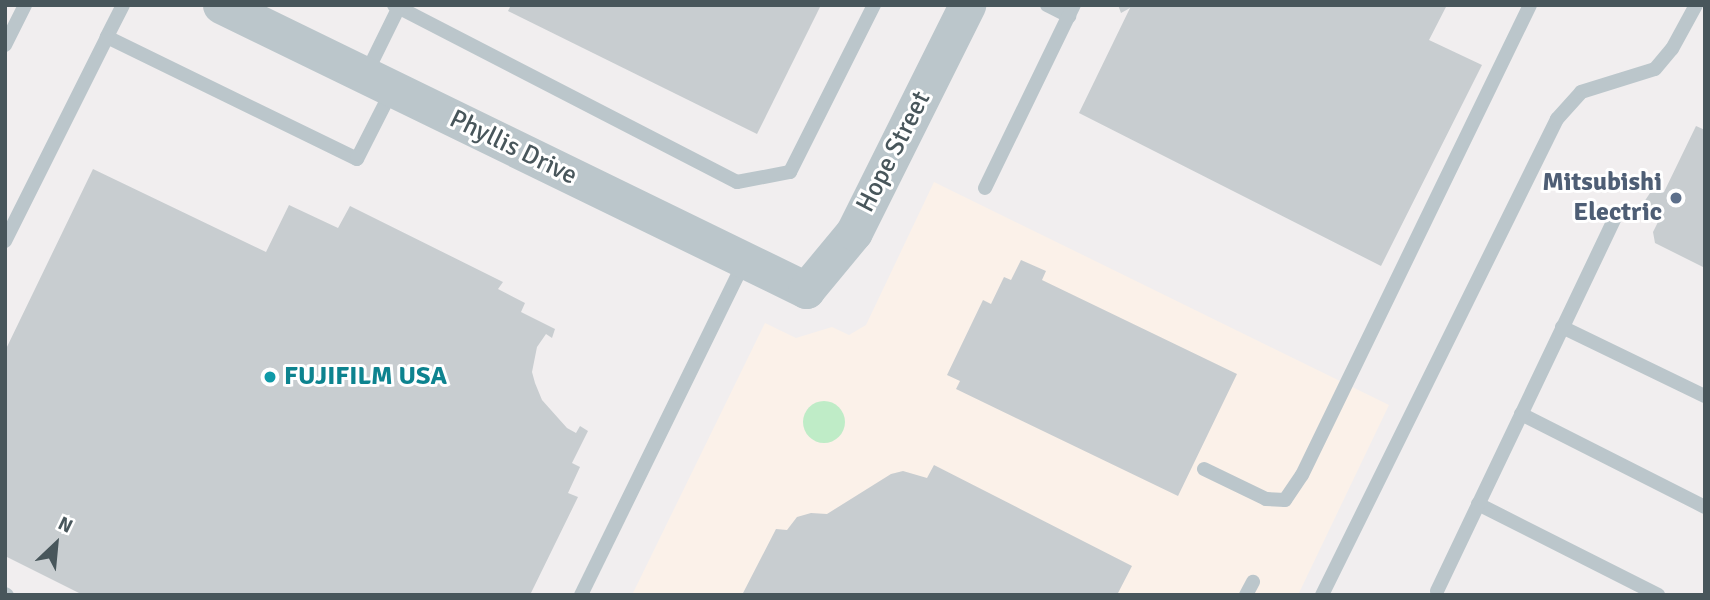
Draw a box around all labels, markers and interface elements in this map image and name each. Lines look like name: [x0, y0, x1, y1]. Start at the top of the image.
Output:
street label: Hope Street: [850, 86, 938, 218]
street label: Phyllis Drive: [444, 104, 582, 192]
place label: Mitsubishi Electric: [1542, 167, 1662, 228]
marker: Mitsubishi Electric: [1668, 190, 1684, 206]
place label: FUJIFILM USA: [284, 361, 447, 393]
marker: FUJIFILM USA: [262, 369, 278, 385]
north arrow: [21, 509, 91, 579]
text: N: [54, 511, 76, 539]

